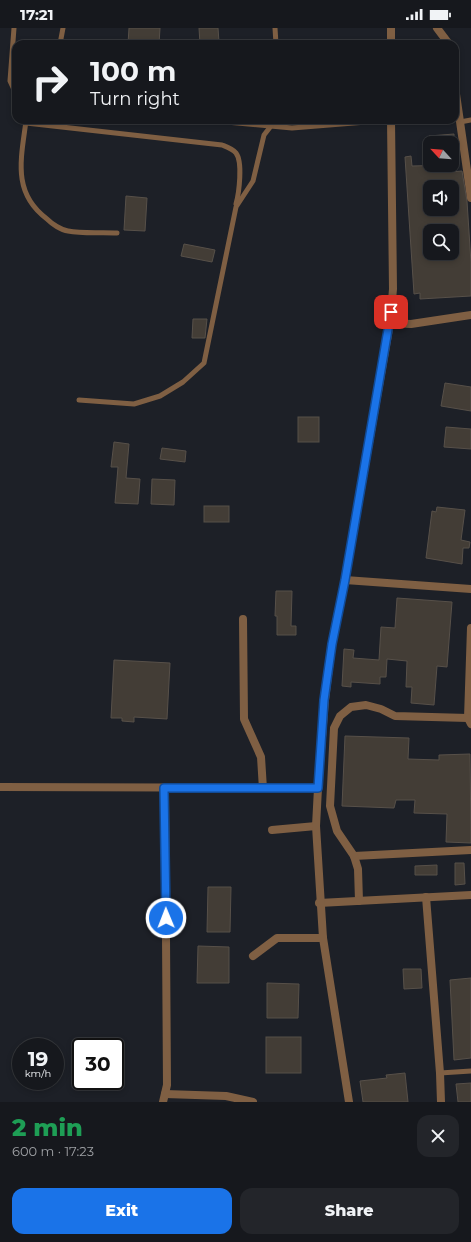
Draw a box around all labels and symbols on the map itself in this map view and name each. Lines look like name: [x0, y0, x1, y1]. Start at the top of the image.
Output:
north arrow: [423, 136, 459, 172]
pin: [374, 295, 408, 329]
position arrow: [145, 897, 187, 939]
speed limit sign: 30: [72, 1038, 124, 1090]

